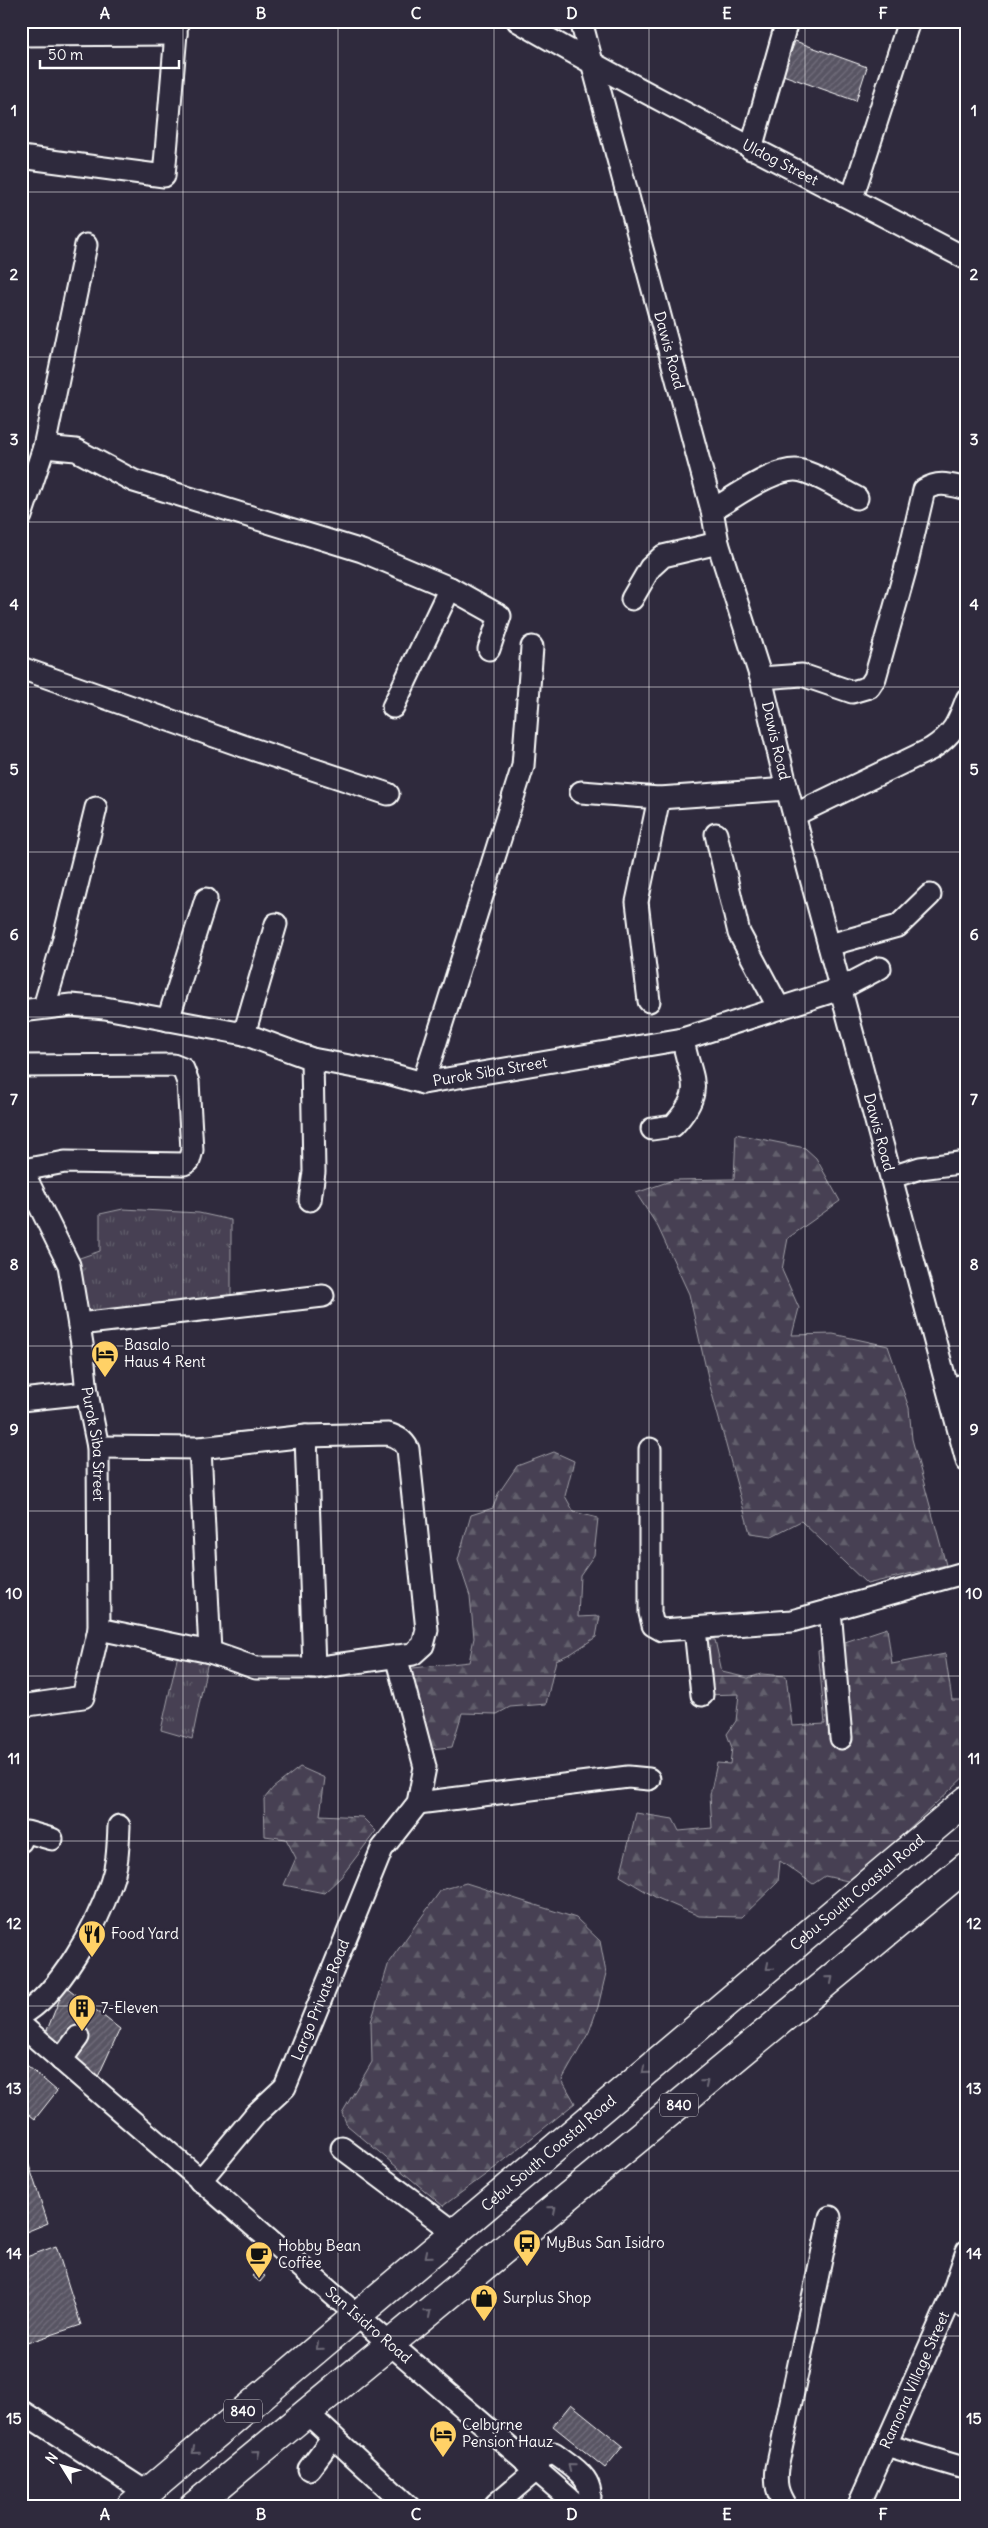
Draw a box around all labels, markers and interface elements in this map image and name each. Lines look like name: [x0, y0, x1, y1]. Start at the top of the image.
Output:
text: A: [100, 3, 110, 23]
text: B: [256, 3, 267, 23]
text: C: [411, 3, 422, 23]
text: D: [566, 3, 578, 23]
text: E: [722, 3, 732, 23]
text: F: [878, 3, 888, 23]
scale bar: [40, 38, 179, 70]
text: 50 m: [48, 45, 83, 64]
text: 1: [11, 100, 17, 120]
text: 1: [971, 100, 977, 120]
street label: Uldog Street: [739, 135, 822, 189]
text: 2: [10, 264, 19, 284]
text: 2: [970, 264, 979, 284]
street label: Dawis Road: [650, 309, 689, 392]
text: 3: [9, 429, 19, 449]
text: 3: [969, 429, 979, 449]
text: 4: [9, 594, 19, 614]
text: 4: [969, 594, 979, 614]
street label: Dawis Road: [758, 700, 795, 782]
text: 5: [9, 759, 19, 779]
text: 5: [969, 759, 979, 779]
text: 6: [9, 924, 19, 944]
text: 6: [969, 924, 979, 944]
street label: Purok Siba Street: [431, 1052, 549, 1090]
text: 7: [10, 1089, 18, 1109]
text: 7: [970, 1089, 978, 1109]
street label: Dawis Road: [860, 1091, 899, 1174]
text: 8: [9, 1254, 19, 1274]
text: 8: [969, 1254, 979, 1274]
place label: Basalo Haus 4 Rent: [124, 1335, 206, 1371]
hotel icon: Basalo Haus 4 Rent: [90, 1339, 120, 1378]
street label: Purok Siba Street: [77, 1386, 108, 1501]
text: 9: [9, 1419, 19, 1439]
text: 9: [969, 1419, 979, 1439]
text: 10: [6, 1583, 22, 1603]
text: 10: [966, 1583, 982, 1603]
text: 11: [8, 1748, 20, 1768]
text: 11: [968, 1748, 980, 1768]
street label: Cebu South Coastal Road: [786, 1830, 928, 1955]
text: 12: [6, 1913, 22, 1933]
text: 12: [966, 1913, 982, 1933]
restaurant icon: Food Yard: [77, 1919, 107, 1958]
place label: Food Yard: [111, 1924, 179, 1943]
street label: Largo Private Road: [287, 1936, 353, 2063]
one-way arrow: [766, 1961, 775, 1969]
one-way arrow: [824, 1977, 833, 1985]
building icon: 7-Eleven: [67, 1993, 97, 2032]
place label: 7-Eleven: [101, 1998, 159, 2017]
one-way arrow: [642, 2066, 651, 2074]
text: 13: [6, 2078, 22, 2098]
text: 13: [966, 2078, 982, 2098]
one-way arrow: [699, 2080, 708, 2089]
street label: Cebu South Coastal Road: [477, 2091, 620, 2215]
road number: 840: [660, 2094, 698, 2116]
one-way arrow: [547, 2207, 556, 2215]
bus stop icon: MyBus San Isidro: [512, 2228, 542, 2267]
place label: MyBus San Isidro: [546, 2233, 665, 2252]
place label: Hobby Bean Coffee: [278, 2236, 361, 2272]
cafe icon: Hobby Bean Coffee: [244, 2240, 274, 2279]
text: 14: [6, 2243, 22, 2263]
text: 14: [966, 2243, 982, 2263]
one-way arrow: [425, 2249, 434, 2257]
street label: San Isidro Road: [322, 2282, 416, 2367]
shop icon: Surplus Shop: [469, 2283, 499, 2322]
place label: Surplus Shop: [503, 2288, 591, 2307]
street label: Ramona Village Street: [875, 2308, 953, 2452]
one-way arrow: [422, 2310, 431, 2319]
one-way arrow: [316, 2341, 325, 2350]
road number: 840: [224, 2400, 262, 2422]
text: 15: [6, 2408, 22, 2428]
text: 15: [966, 2408, 982, 2428]
place label: Celbyrne Pension Hauz: [462, 2415, 553, 2451]
hotel icon: Celbyrne Pension Hauz: [428, 2419, 458, 2458]
north arrow: [38, 2440, 88, 2490]
one-way arrow: [192, 2446, 201, 2454]
text: N: [42, 2449, 62, 2467]
one-way arrow: [252, 2450, 261, 2459]
one-way arrow: [568, 2463, 577, 2472]
text: A: [100, 2504, 110, 2524]
text: B: [256, 2504, 267, 2524]
text: C: [411, 2504, 422, 2524]
text: D: [566, 2504, 578, 2524]
text: E: [722, 2504, 732, 2524]
text: F: [878, 2504, 888, 2524]

